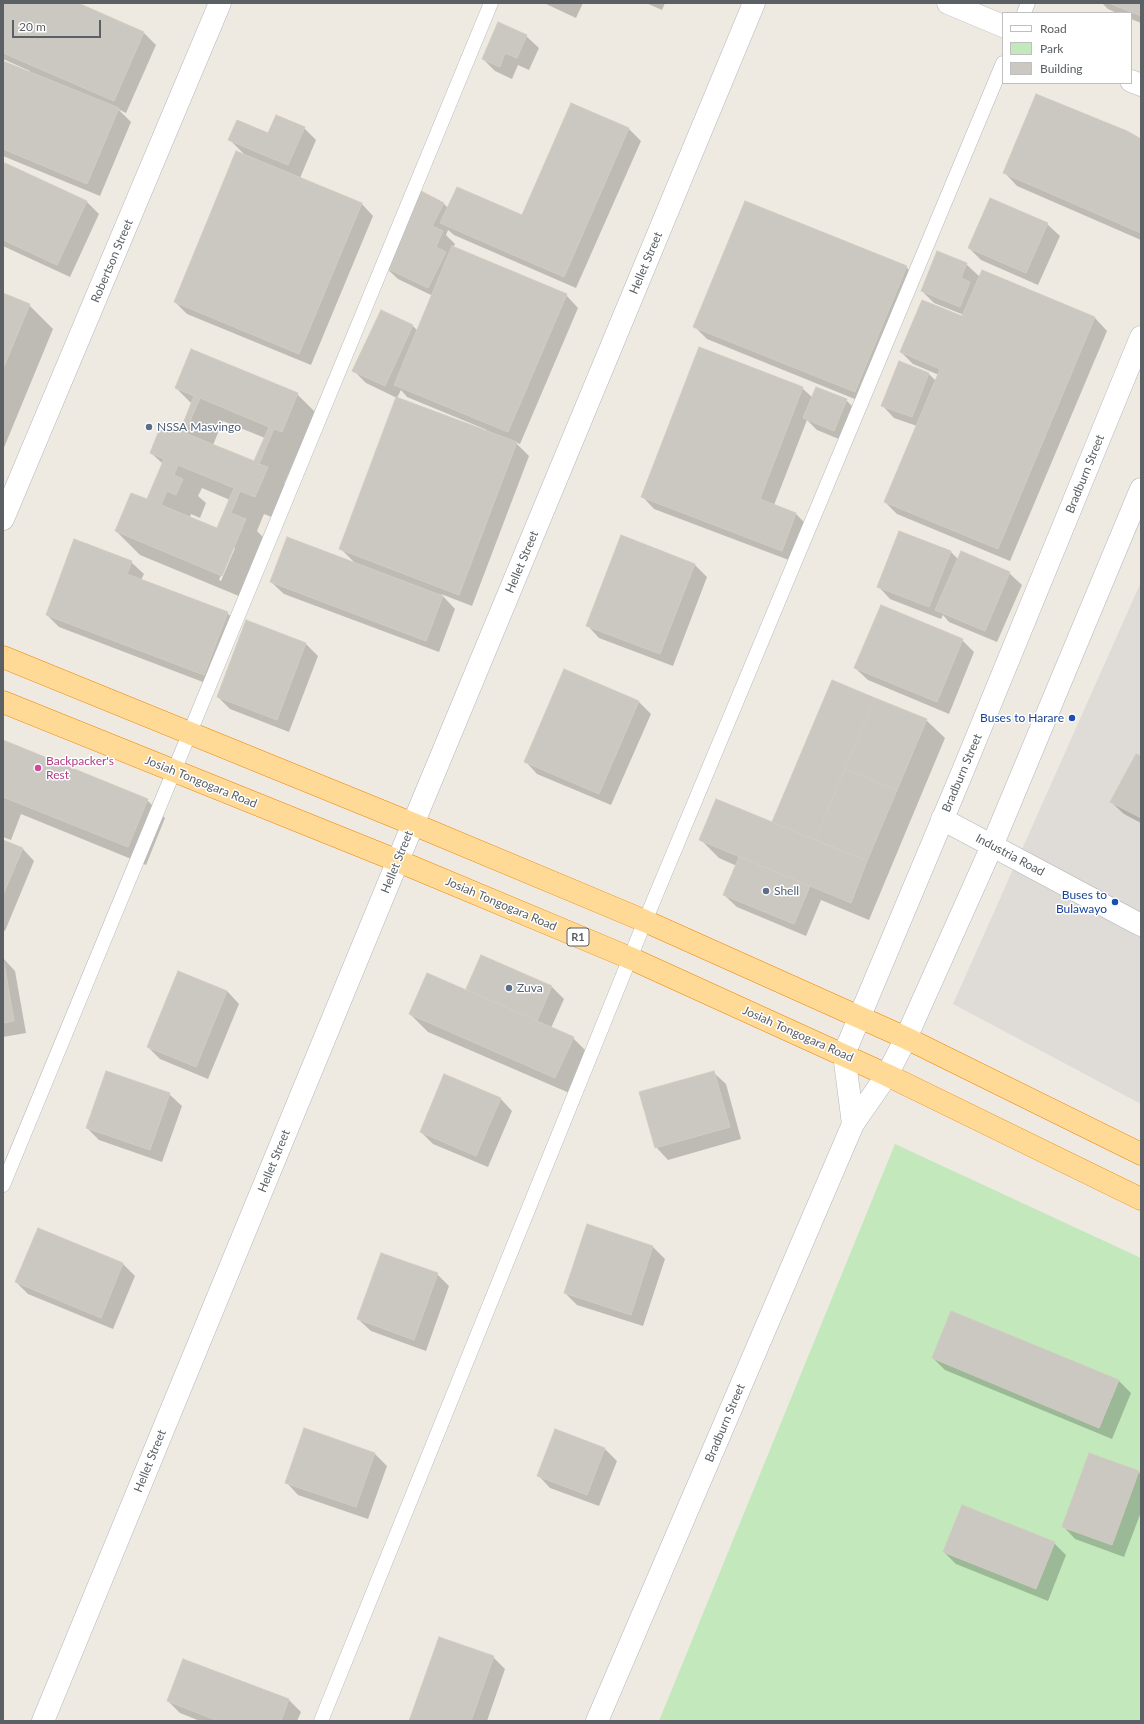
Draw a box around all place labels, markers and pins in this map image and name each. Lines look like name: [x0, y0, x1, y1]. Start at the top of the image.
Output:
place label: NSSA Masvingo: [157, 420, 241, 434]
marker: NSSA Masvingo: [144, 422, 154, 432]
place label: Buses to Harare: [980, 711, 1064, 725]
marker: Buses to Harare: [1067, 713, 1077, 723]
place label: Backpacker's Rest: [46, 754, 114, 782]
marker: Backpacker's Rest: [33, 763, 43, 773]
place label: Shell: [774, 884, 799, 898]
marker: Shell: [761, 886, 771, 896]
place label: Buses to Bulawayo: [1056, 888, 1107, 916]
marker: Buses to Bulawayo: [1110, 897, 1120, 907]
place label: Zuva: [517, 981, 543, 995]
marker: Zuva: [504, 983, 514, 993]

